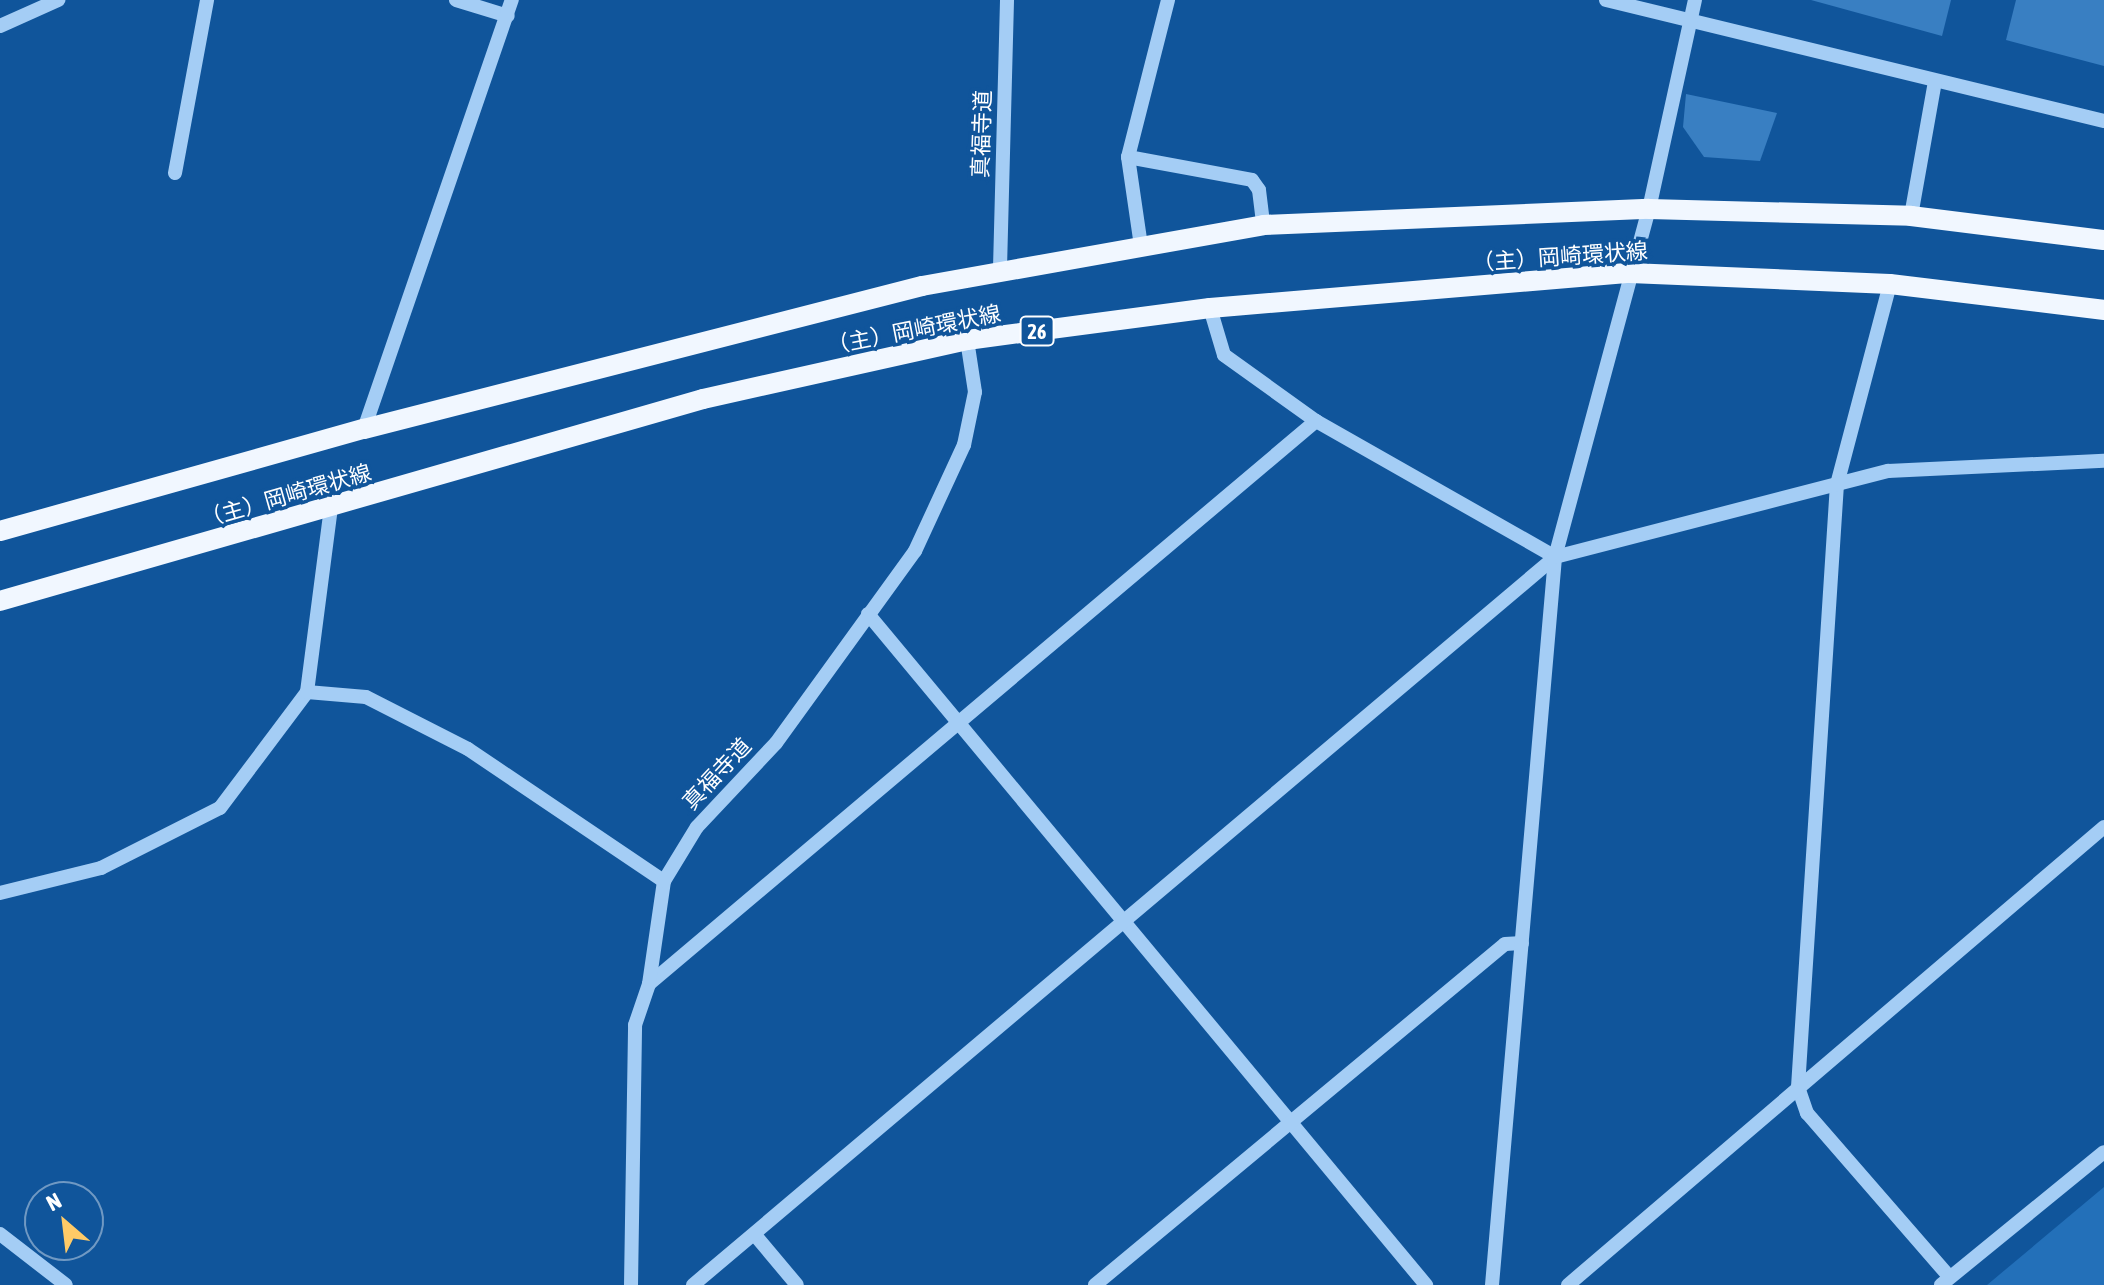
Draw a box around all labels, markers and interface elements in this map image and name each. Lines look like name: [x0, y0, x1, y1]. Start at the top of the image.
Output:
street label: 真福寺道: [967, 90, 997, 178]
street label: （主）岡崎環状線: [1471, 238, 1649, 276]
street label: （主）岡崎環状線: [825, 300, 1003, 360]
road number: 26: [1019, 315, 1055, 347]
street label: （主）岡崎環状線: [198, 459, 374, 533]
street label: 真福寺道: [677, 733, 757, 815]
north arrow: [24, 1181, 104, 1261]
text: N: [42, 1187, 66, 1216]

